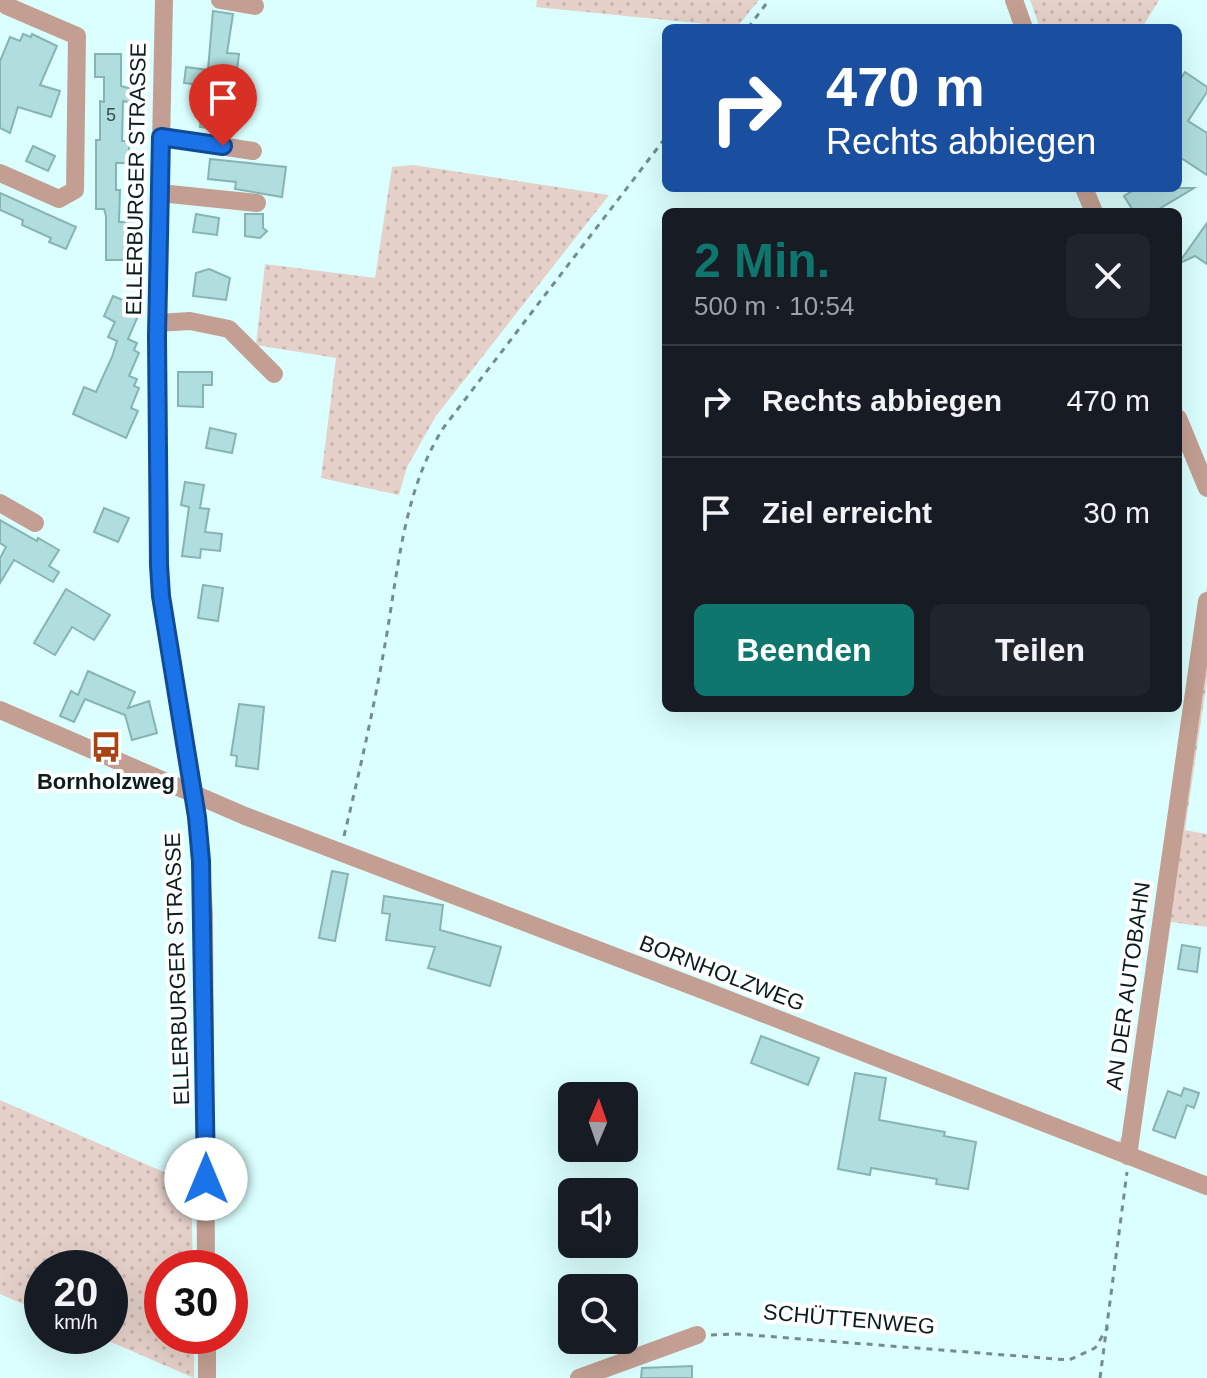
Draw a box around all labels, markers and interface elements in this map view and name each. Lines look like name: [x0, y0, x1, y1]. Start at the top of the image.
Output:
street label: ELLERBURGER STRASSE: [121, 42, 151, 316]
text: 470 m: [826, 55, 985, 118]
icon: right: [694, 56, 798, 160]
pin: [189, 64, 257, 146]
icon: arrive: [201, 76, 245, 120]
house number: 5: [106, 105, 116, 125]
text: Rechts abbiegen: [826, 121, 1096, 162]
text: 2 Min.: [694, 234, 830, 287]
button: close: [1066, 234, 1150, 318]
text: 500 m · 10:54: [694, 291, 854, 321]
icon: right: [694, 379, 738, 423]
text: Rechts abbiegen: [762, 384, 1002, 417]
text: 470 m: [1067, 384, 1150, 417]
icon: arrive: [694, 491, 738, 535]
text: Ziel erreicht: [762, 496, 932, 529]
text: 30 m: [1083, 496, 1150, 529]
button: Beenden: [694, 604, 914, 696]
button: Teilen: [930, 604, 1150, 696]
bus stop icon: Bornholzweg: [89, 730, 123, 764]
place label: Bornholzweg: [37, 769, 175, 794]
street label: ELLERBURGER STRASSE: [160, 832, 194, 1106]
street label: AN DER AUTOBAHN: [1101, 880, 1155, 1092]
street label: BORNHOLZWEG: [636, 930, 808, 1016]
north arrow: [558, 1082, 638, 1162]
map controls: [558, 1082, 638, 1354]
position arrow: [164, 1137, 248, 1221]
button: sound: [558, 1178, 638, 1258]
speed limit sign: 30: [144, 1250, 248, 1354]
text: 20: [54, 1270, 98, 1314]
button: search: [558, 1274, 638, 1354]
street label: SCHÜTTENWEG: [762, 1299, 936, 1339]
text: km/h: [54, 1311, 98, 1333]

